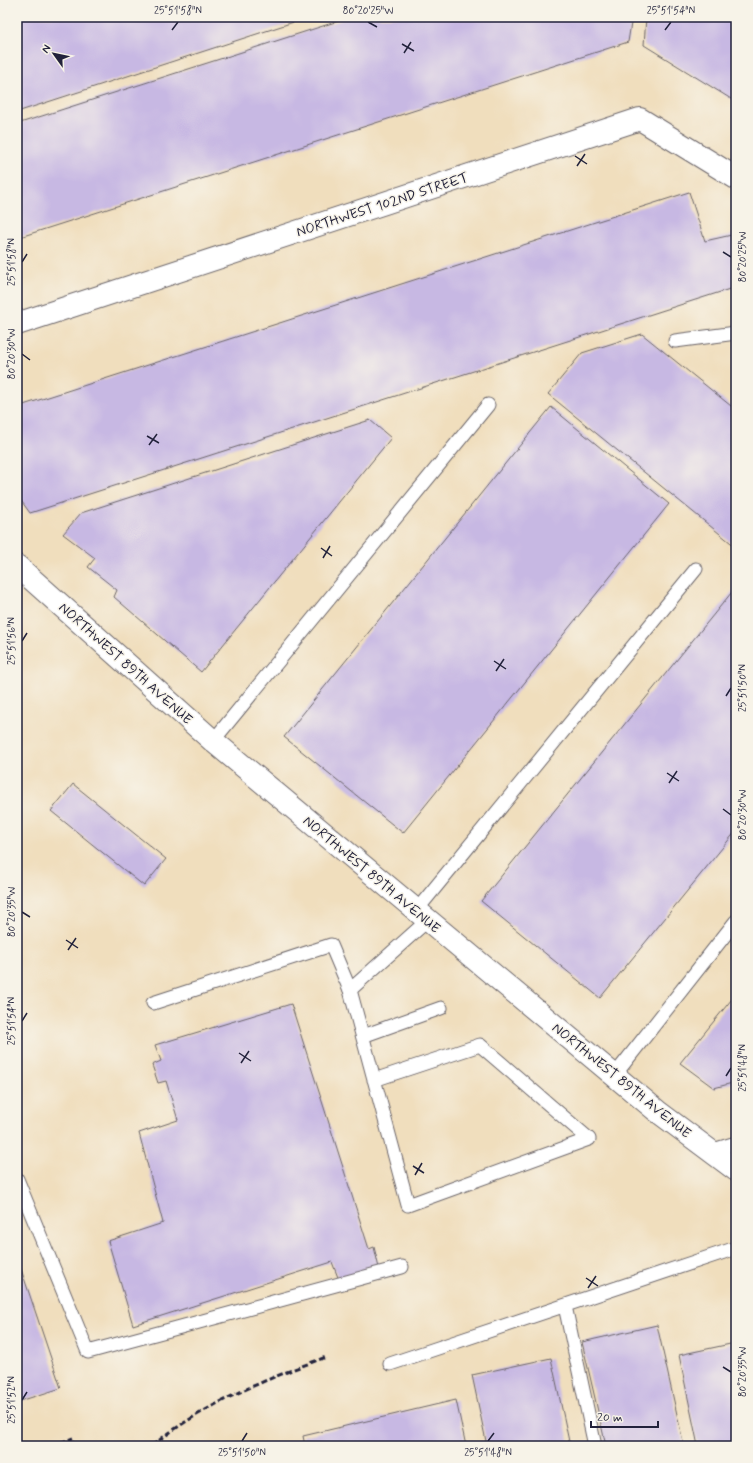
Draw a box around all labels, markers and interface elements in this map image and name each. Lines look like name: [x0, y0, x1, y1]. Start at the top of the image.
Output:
text: 25°51'58"N: [154, 4, 202, 18]
text: 80°20'25"W: [343, 4, 393, 18]
text: 25°51'54"N: [647, 4, 696, 18]
north arrow: [34, 34, 74, 74]
text: N: [39, 42, 54, 56]
street label: NORTHWEST 102ND STREET: [294, 169, 471, 241]
text: 80°20'25"W: [736, 232, 750, 282]
text: 25°51'58"N: [5, 238, 19, 286]
text: 80°20'30"W: [5, 329, 19, 379]
street label: NORTHWEST 89TH AVENUE: [55, 599, 196, 729]
text: 25°51'56"N: [5, 617, 19, 665]
text: 25°51'50"N: [736, 664, 750, 712]
text: 80°20'30"W: [736, 790, 750, 840]
street label: NORTHWEST 89TH AVENUE: [299, 812, 444, 938]
text: 80°20'35"W: [5, 887, 19, 937]
text: 25°51'54"N: [5, 996, 19, 1045]
street label: NORTHWEST 89TH AVENUE: [548, 1019, 695, 1143]
text: 25°51'48"N: [736, 1044, 750, 1092]
text: 80°20'35"W: [736, 1347, 750, 1397]
text: 25°51'52"N: [5, 1376, 19, 1424]
scale bar: [591, 1403, 658, 1429]
text: 20 m: [597, 1410, 623, 1426]
text: 25°51'50"N: [218, 1446, 266, 1460]
text: 25°51'48"N: [464, 1446, 512, 1460]

